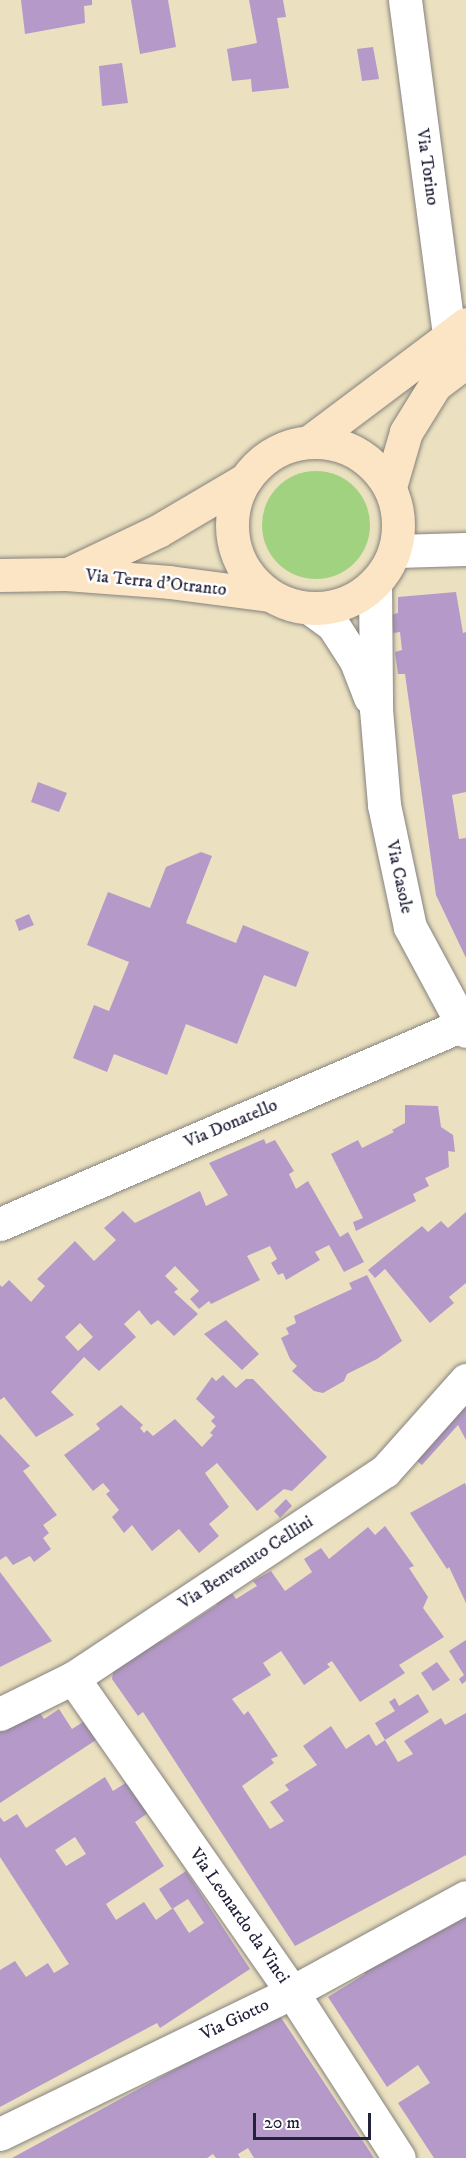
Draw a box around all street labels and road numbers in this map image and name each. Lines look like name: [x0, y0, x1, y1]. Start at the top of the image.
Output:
street label: Via Torino: [411, 127, 443, 207]
street label: Via Terra d'Otranto: [84, 565, 228, 601]
street label: Via Casole: [381, 838, 417, 916]
street label: Via Donatello: [181, 1095, 281, 1153]
street label: Via Benvenuto Cellini: [175, 1511, 317, 1615]
street label: Via Leonardo da Vinci: [184, 1844, 294, 1988]
street label: Via Giotto: [197, 1994, 273, 2046]

